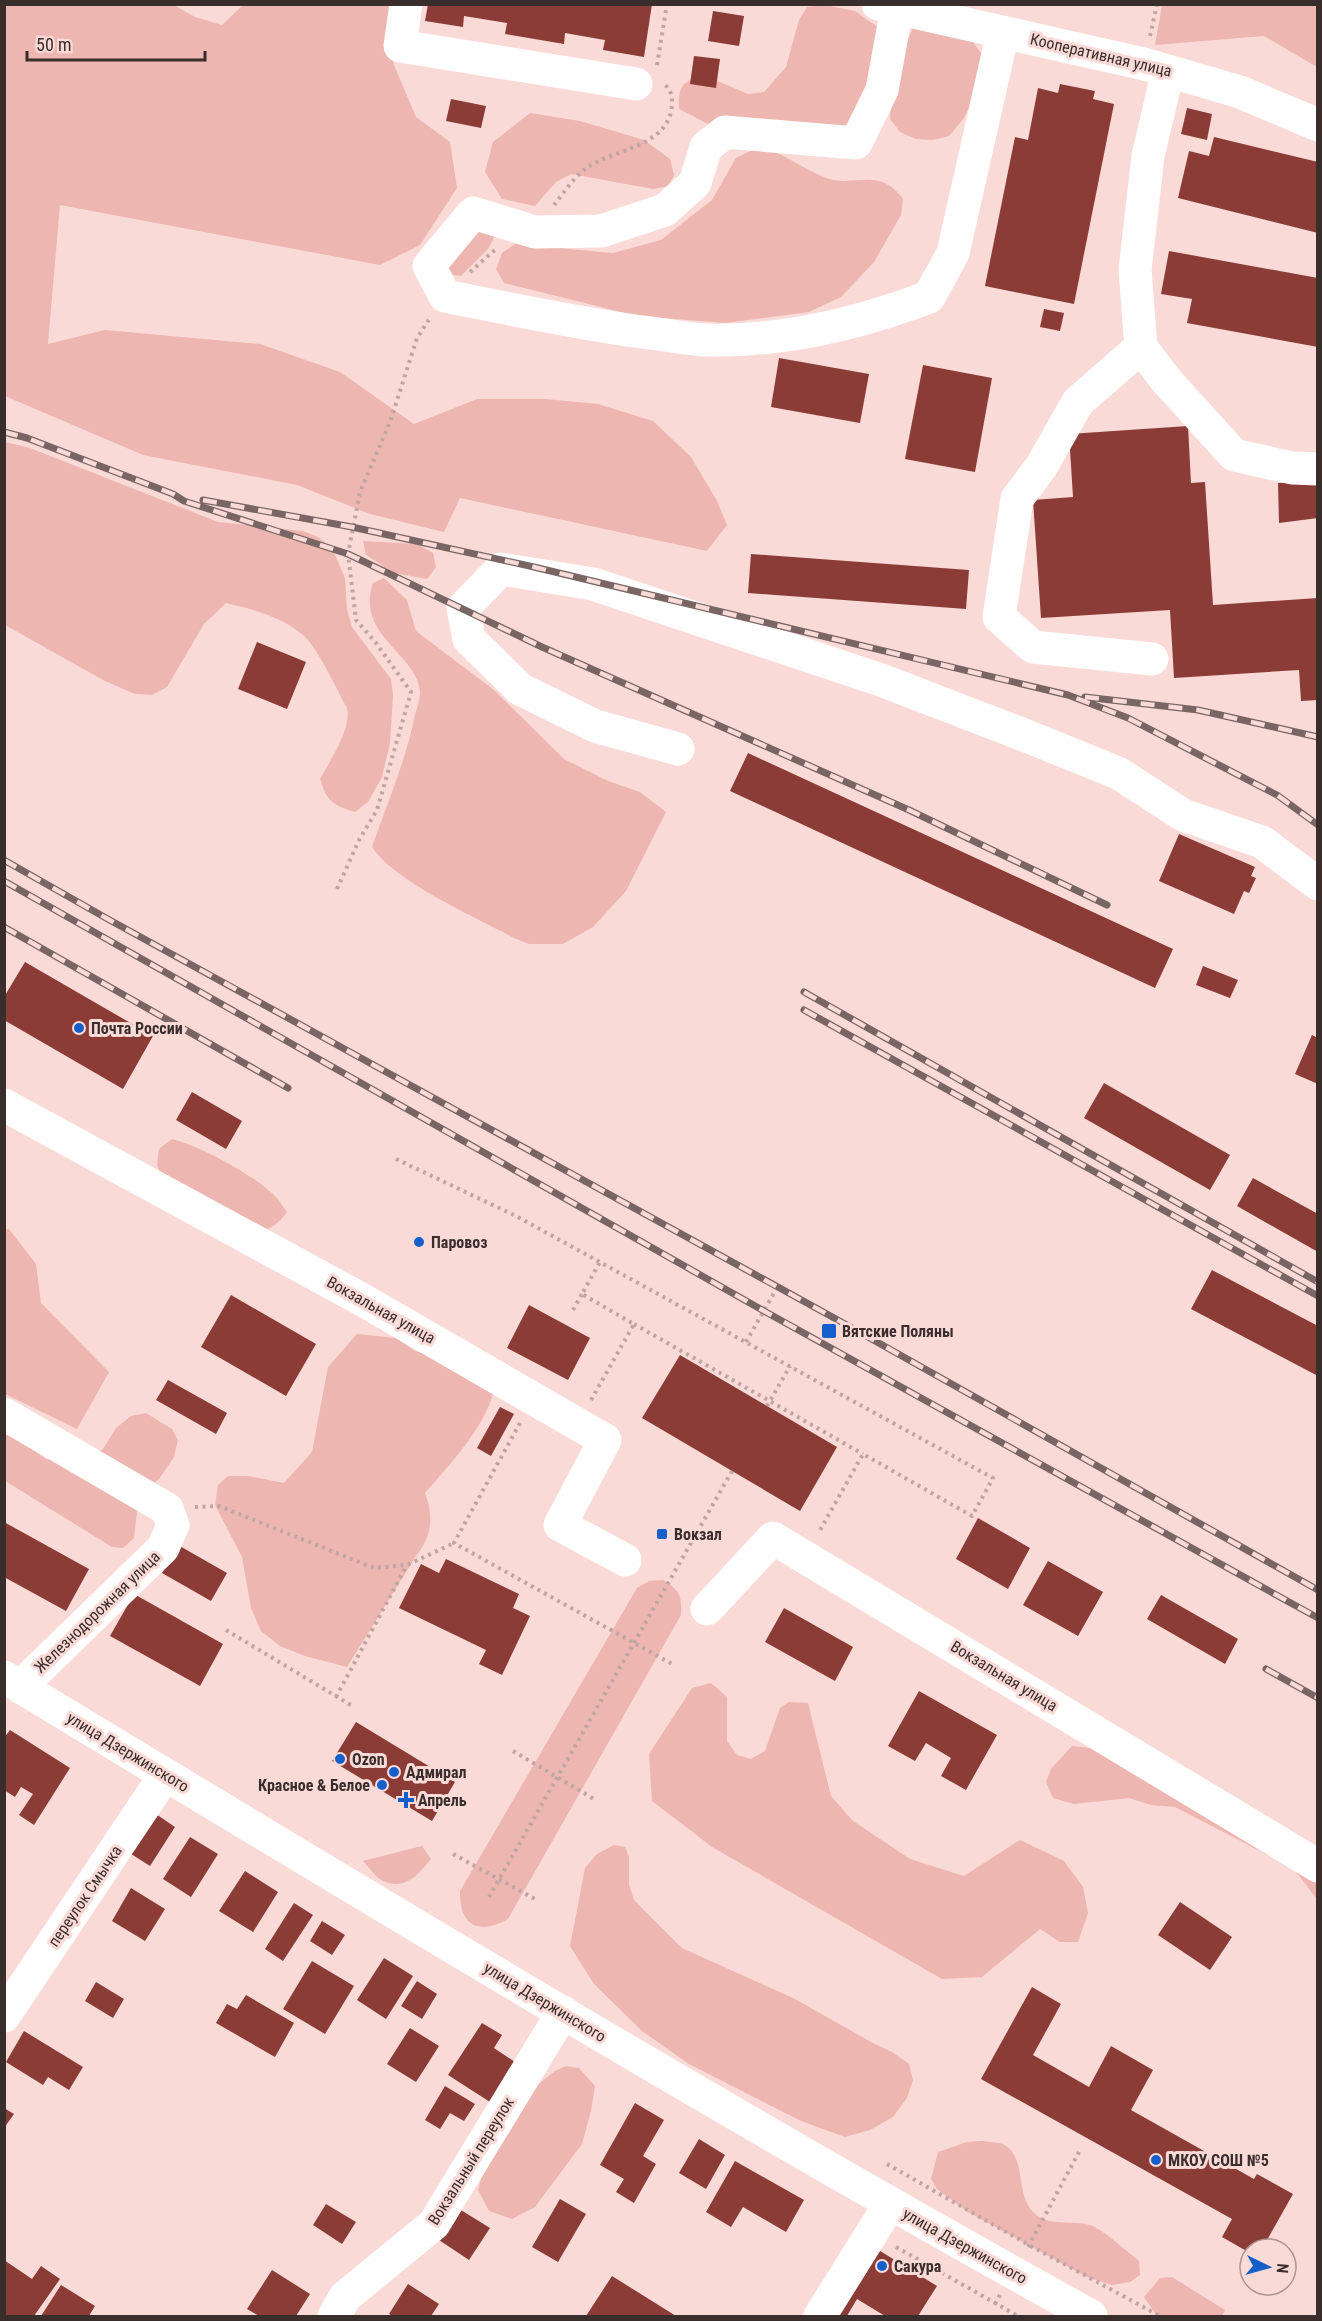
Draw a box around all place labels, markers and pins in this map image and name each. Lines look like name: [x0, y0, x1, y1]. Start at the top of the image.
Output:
place label: Почта России: [91, 1019, 183, 1038]
marker: Почта России: [72, 1021, 86, 1035]
place label: Паровоз: [431, 1233, 487, 1252]
marker: Паровоз: [412, 1235, 426, 1249]
marker: Вятские Поляны: [820, 1322, 838, 1340]
place label: Вятские Поляны: [842, 1322, 954, 1341]
place label: Вокзал: [674, 1525, 722, 1544]
marker: Вокзал: [655, 1527, 669, 1541]
place label: Ozon: [352, 1750, 385, 1769]
marker: Ozon: [333, 1752, 347, 1766]
place label: Адмирал: [406, 1763, 467, 1782]
marker: Адмирал: [387, 1765, 401, 1779]
place label: Красное & Белое: [258, 1776, 370, 1795]
marker: Красное & Белое: [375, 1778, 389, 1792]
place label: Апрель: [418, 1791, 467, 1810]
marker: Апрель: [399, 1793, 413, 1807]
place label: МКОУ СОШ №5: [1168, 2151, 1269, 2170]
marker: МКОУ СОШ №5: [1149, 2153, 1163, 2167]
place label: Сакура: [894, 2257, 942, 2276]
marker: Сакура: [875, 2259, 889, 2273]

